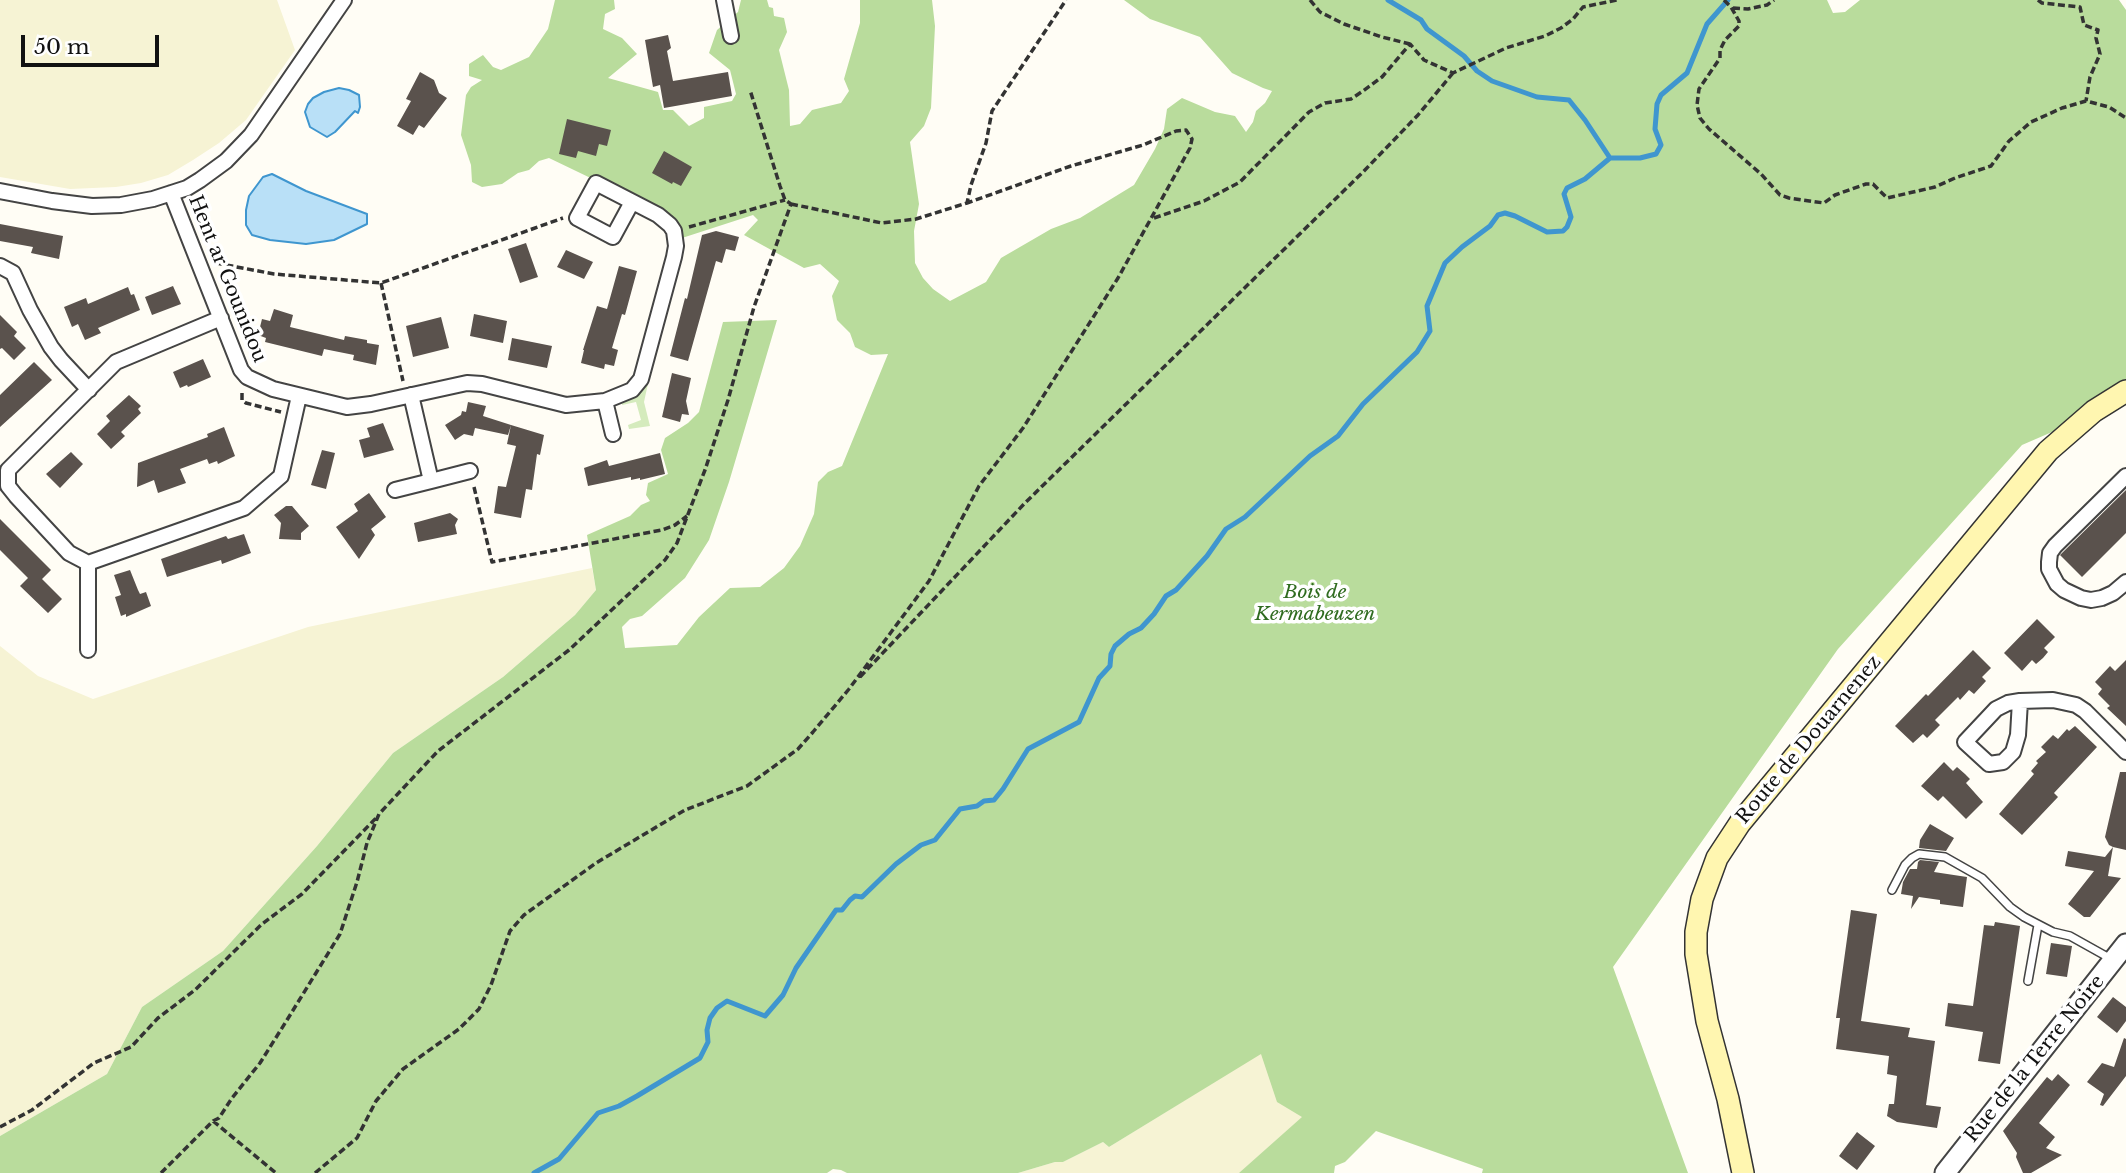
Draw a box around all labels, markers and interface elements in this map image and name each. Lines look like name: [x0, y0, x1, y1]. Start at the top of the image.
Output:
scale bar: [24, 21, 163, 65]
text: 50 m: [34, 34, 89, 60]
street label: Hent ar Gounidou: [183, 192, 271, 366]
park label: Bois de Kermabeuzen: [1255, 582, 1375, 626]
street label: Route de Douarnenez: [1732, 651, 1886, 829]
street label: Rue de la Terre Noire: [1960, 971, 2110, 1147]

